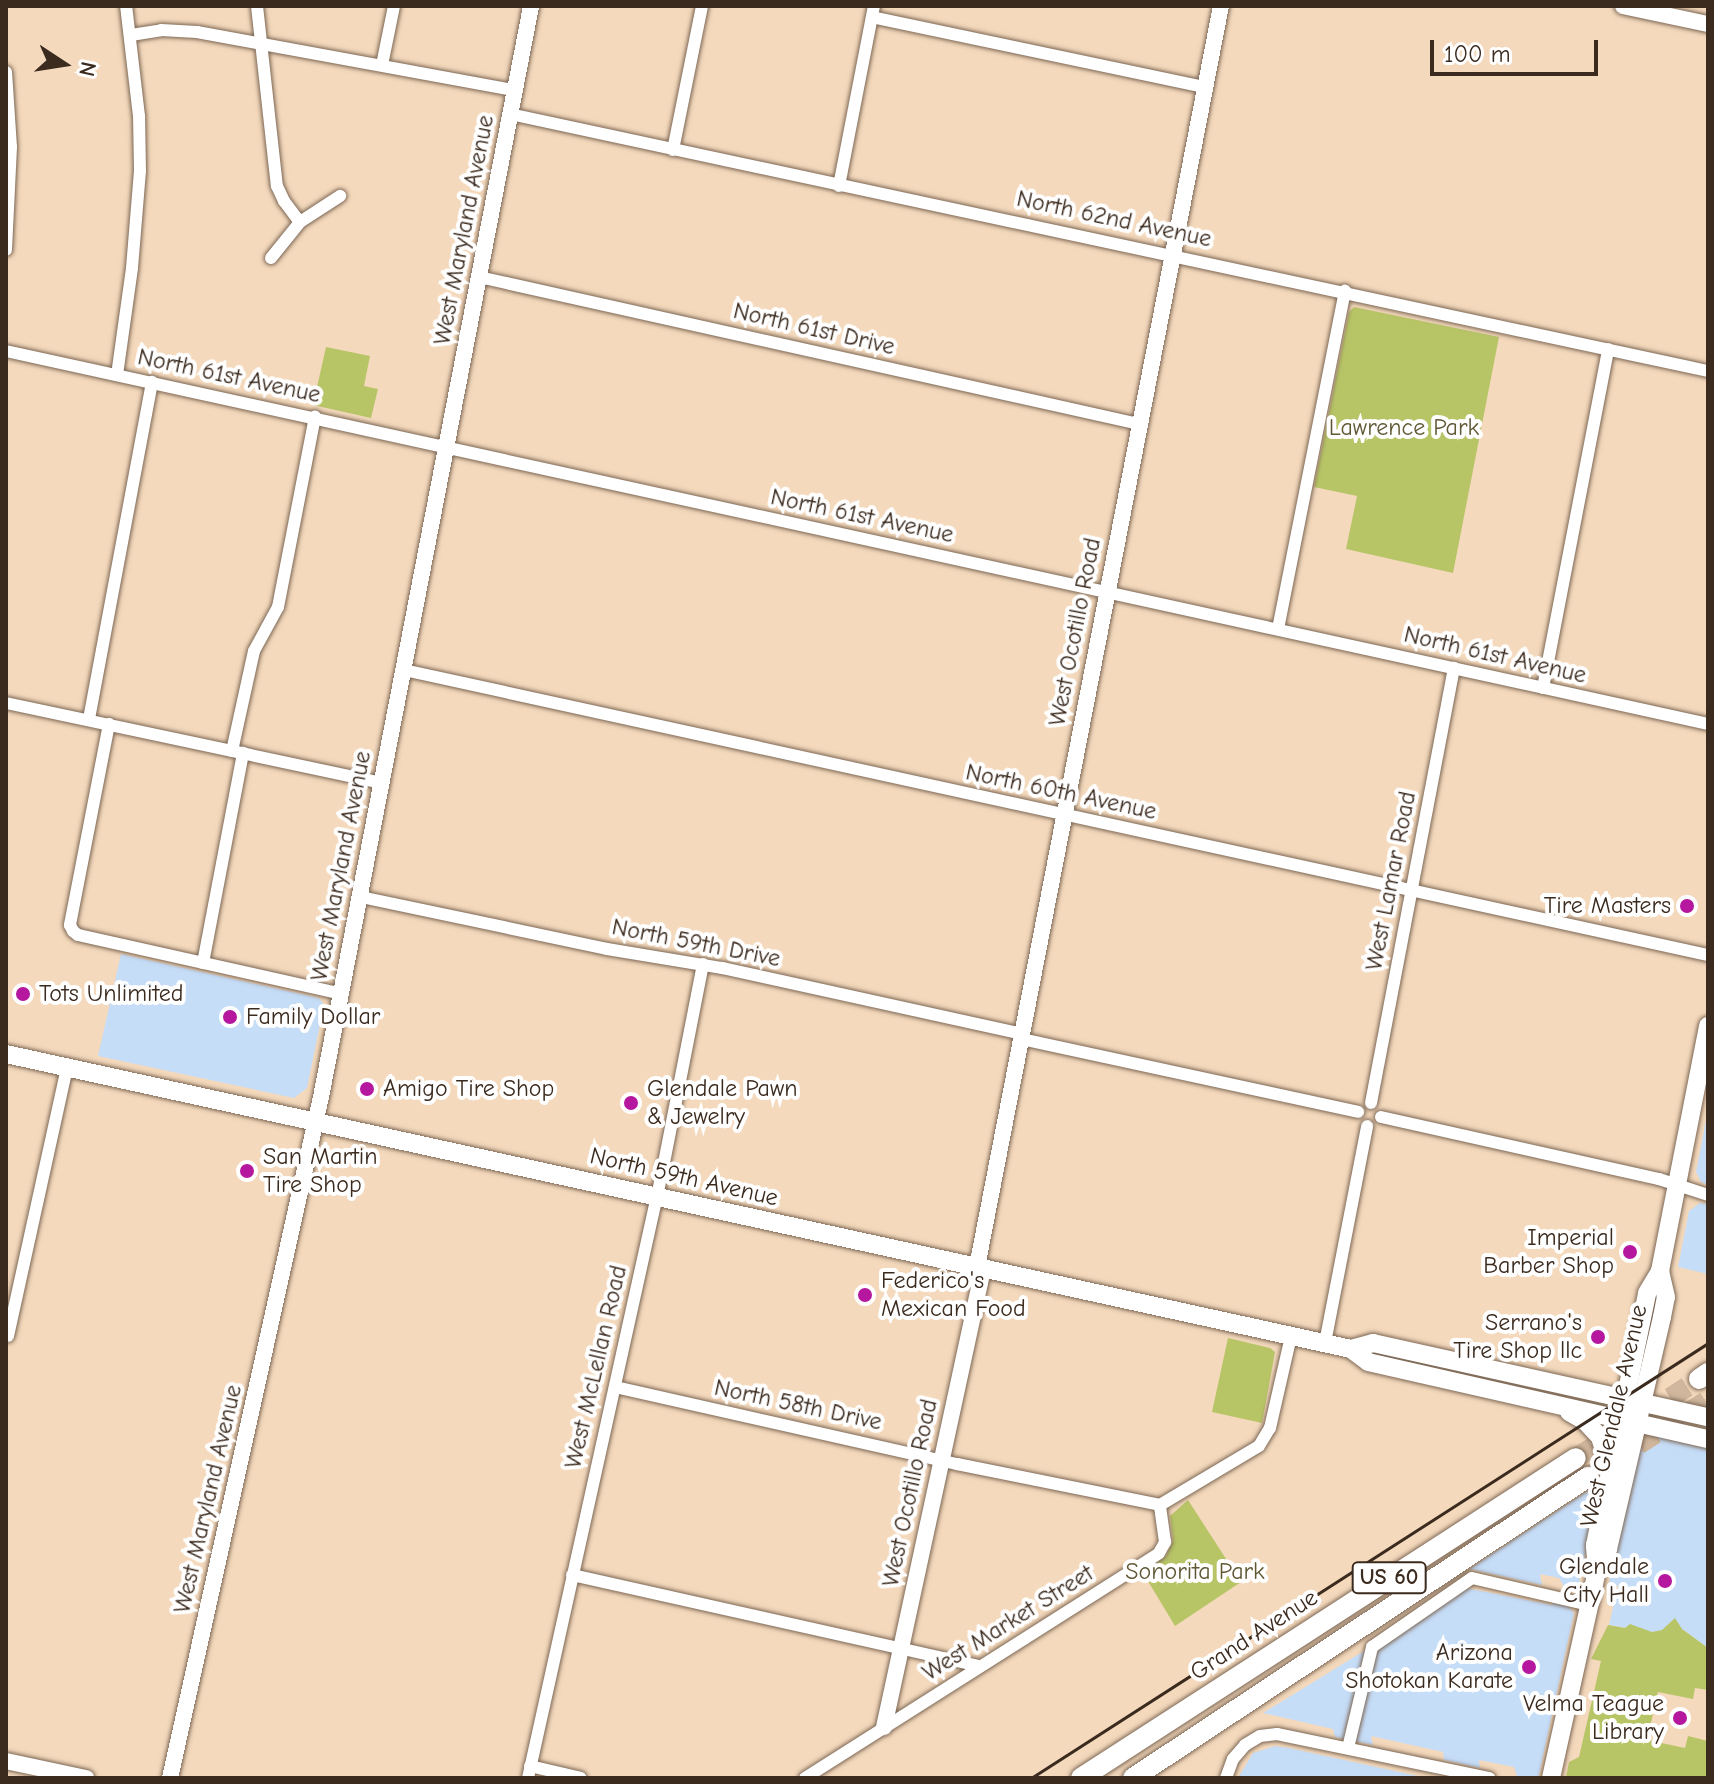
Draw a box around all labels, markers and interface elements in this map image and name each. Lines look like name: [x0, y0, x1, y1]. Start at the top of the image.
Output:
north arrow: [24, 24, 104, 104]
scale bar: [1434, 24, 1602, 74]
text: 100 m: [1444, 40, 1511, 68]
text: N: [73, 59, 102, 79]
street label: West Maryland Avenue: [428, 113, 500, 347]
street label: North 62nd Avenue: [1014, 184, 1214, 254]
street label: North 61st Drive: [730, 296, 898, 362]
street label: North 61st Avenue: [135, 343, 323, 409]
park label: Lawrence Park: [1329, 414, 1479, 442]
street label: North 61st Avenue: [768, 483, 956, 549]
street label: West Ocotillo Road: [1043, 536, 1107, 728]
street label: North 61st Avenue: [1401, 620, 1589, 690]
street label: West Maryland Avenue: [305, 749, 377, 983]
street label: North 60th Avenue: [963, 758, 1159, 826]
street label: West Lamar Road: [1360, 789, 1422, 973]
place label: Tire Masters: [1544, 892, 1671, 920]
marker: Tire Masters: [1678, 897, 1696, 915]
street label: North 59th Drive: [609, 913, 783, 973]
place label: Tots Unlimited: [39, 980, 183, 1008]
marker: Tots Unlimited: [14, 985, 32, 1003]
place label: Family Dollar: [246, 1003, 380, 1031]
marker: Family Dollar: [221, 1008, 239, 1026]
place label: Amigo Tire Shop: [383, 1075, 554, 1103]
place label: Glendale Pawn & Jewelry: [647, 1075, 798, 1131]
marker: Amigo Tire Shop: [358, 1080, 376, 1098]
marker: Glendale Pawn & Jewelry: [622, 1094, 640, 1112]
street label: North 59th Avenue: [587, 1141, 781, 1213]
place label: San Martin Tire Shop: [263, 1143, 378, 1199]
marker: San Martin Tire Shop: [238, 1162, 256, 1180]
place label: Imperial Barber Shop: [1483, 1224, 1614, 1280]
marker: Imperial Barber Shop: [1621, 1243, 1639, 1261]
street label: West McLellan Road: [559, 1263, 633, 1471]
place label: Federico's Mexican Food: [881, 1267, 1026, 1323]
marker: Federico's Mexican Food: [856, 1286, 874, 1304]
street label: West Glendale Avenue: [1574, 1302, 1654, 1530]
place label: Serrano's Tire Shop llc: [1453, 1309, 1582, 1365]
marker: Serrano's Tire Shop llc: [1589, 1328, 1607, 1346]
street label: North 58th Drive: [712, 1373, 884, 1437]
street label: West Maryland Avenue: [168, 1382, 248, 1616]
street label: West Ocotillo Road: [876, 1397, 944, 1589]
place label: Glendale City Hall: [1559, 1553, 1649, 1609]
park label: Sonorita Park: [1125, 1558, 1265, 1586]
street label: West Market Street: [917, 1559, 1099, 1687]
road number: US 60: [1351, 1560, 1427, 1596]
marker: Glendale City Hall: [1656, 1572, 1674, 1590]
street label: Grand Avenue: [1185, 1583, 1323, 1687]
place label: Arizona Shotokan Karate: [1345, 1639, 1513, 1695]
marker: Arizona Shotokan Karate: [1520, 1658, 1538, 1676]
place label: Velma Teague Library: [1523, 1690, 1664, 1746]
marker: Velma Teague Library: [1671, 1709, 1689, 1727]

